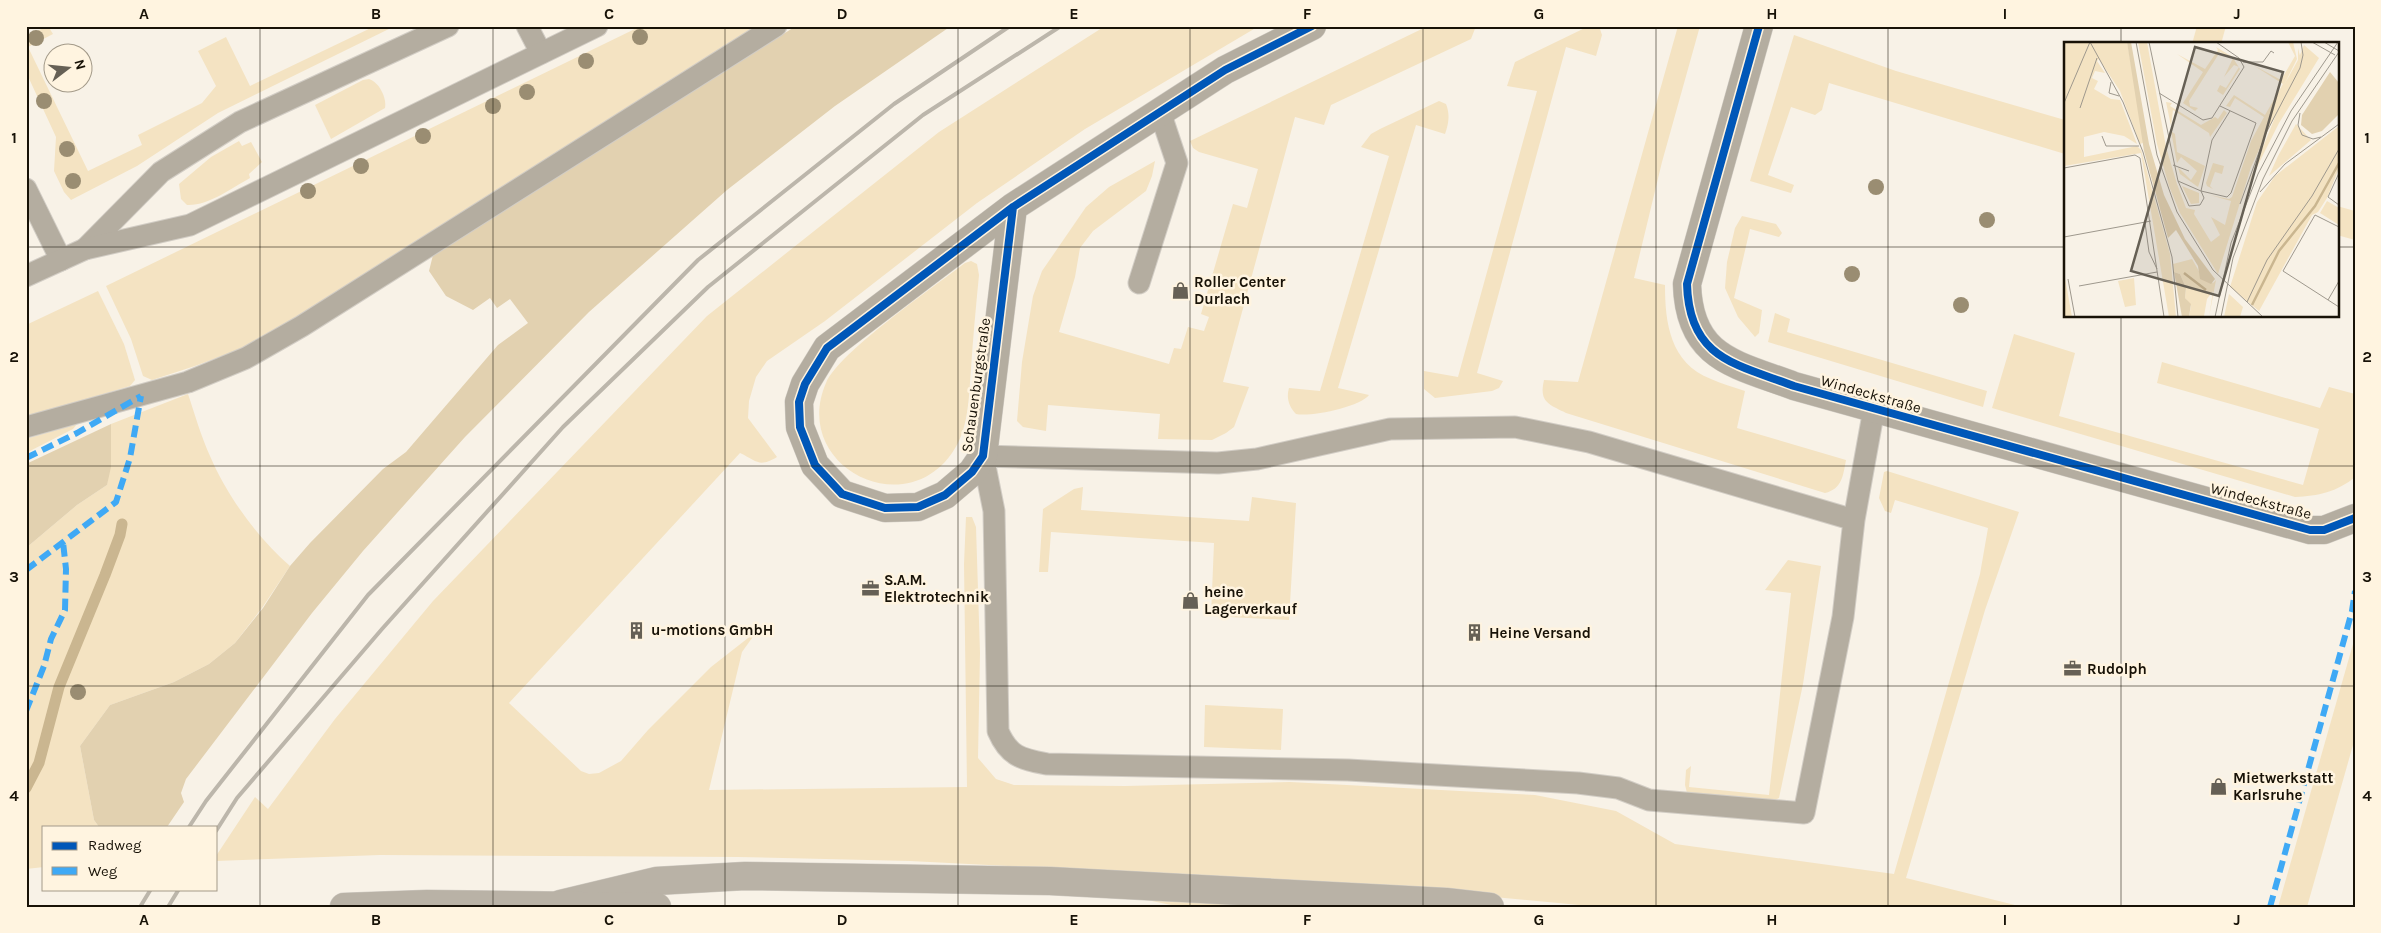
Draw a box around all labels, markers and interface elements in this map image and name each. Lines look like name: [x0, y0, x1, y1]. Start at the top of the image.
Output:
text: A: [139, 4, 149, 23]
text: B: [371, 4, 381, 23]
text: C: [604, 4, 614, 23]
text: D: [837, 4, 848, 23]
text: E: [1069, 4, 1079, 23]
text: F: [1303, 4, 1312, 23]
text: G: [1534, 4, 1544, 23]
text: H: [1766, 4, 1778, 23]
text: I: [2003, 4, 2007, 23]
text: J: [2233, 4, 2241, 23]
north arrow: [42, 42, 92, 92]
inset map: [2064, 42, 2338, 318]
text: N: [70, 57, 90, 72]
text: 1: [11, 128, 17, 147]
text: 1: [2364, 128, 2370, 147]
place label: Roller Center Durlach: [1194, 273, 1286, 308]
shop icon: Roller Center Durlach: [1170, 281, 1190, 301]
street label: Schauenburgstraße: [958, 317, 994, 453]
text: 2: [9, 347, 19, 366]
text: 2: [2362, 347, 2372, 366]
street label: Windeckstraße: [1819, 371, 1923, 417]
street label: Windeckstraße: [2209, 479, 2313, 523]
text: 3: [9, 567, 19, 586]
text: 3: [2362, 567, 2372, 586]
place label: S.A.M. Elektrotechnik: [884, 571, 989, 606]
office icon: S.A.M. Elektrotechnik: [860, 579, 880, 599]
place label: heine Lagerverkauf: [1204, 583, 1297, 618]
shop icon: heine Lagerverkauf: [1180, 591, 1200, 611]
building icon: u-motions GmbH: [627, 620, 647, 640]
place label: u-motions GmbH: [651, 621, 773, 639]
building icon: Heine Versand: [1465, 623, 1485, 643]
place label: Heine Versand: [1489, 624, 1591, 642]
office icon: Rudolph: [2063, 659, 2083, 679]
place label: Rudolph: [2087, 660, 2147, 678]
place label: Mietwerkstatt Karlsruhe: [2233, 769, 2334, 804]
shop icon: Mietwerkstatt Karlsruhe: [2209, 777, 2229, 797]
text: 4: [9, 786, 19, 805]
text: 4: [2362, 786, 2372, 805]
legend: [42, 826, 218, 890]
text: Radweg: [88, 836, 142, 854]
text: Weg: [88, 862, 118, 880]
text: A: [139, 910, 149, 929]
text: B: [371, 910, 381, 929]
text: C: [604, 910, 614, 929]
text: D: [837, 910, 848, 929]
text: E: [1069, 910, 1079, 929]
text: F: [1303, 910, 1312, 929]
text: G: [1534, 910, 1544, 929]
text: H: [1766, 910, 1778, 929]
text: I: [2003, 910, 2007, 929]
text: J: [2233, 910, 2241, 929]

